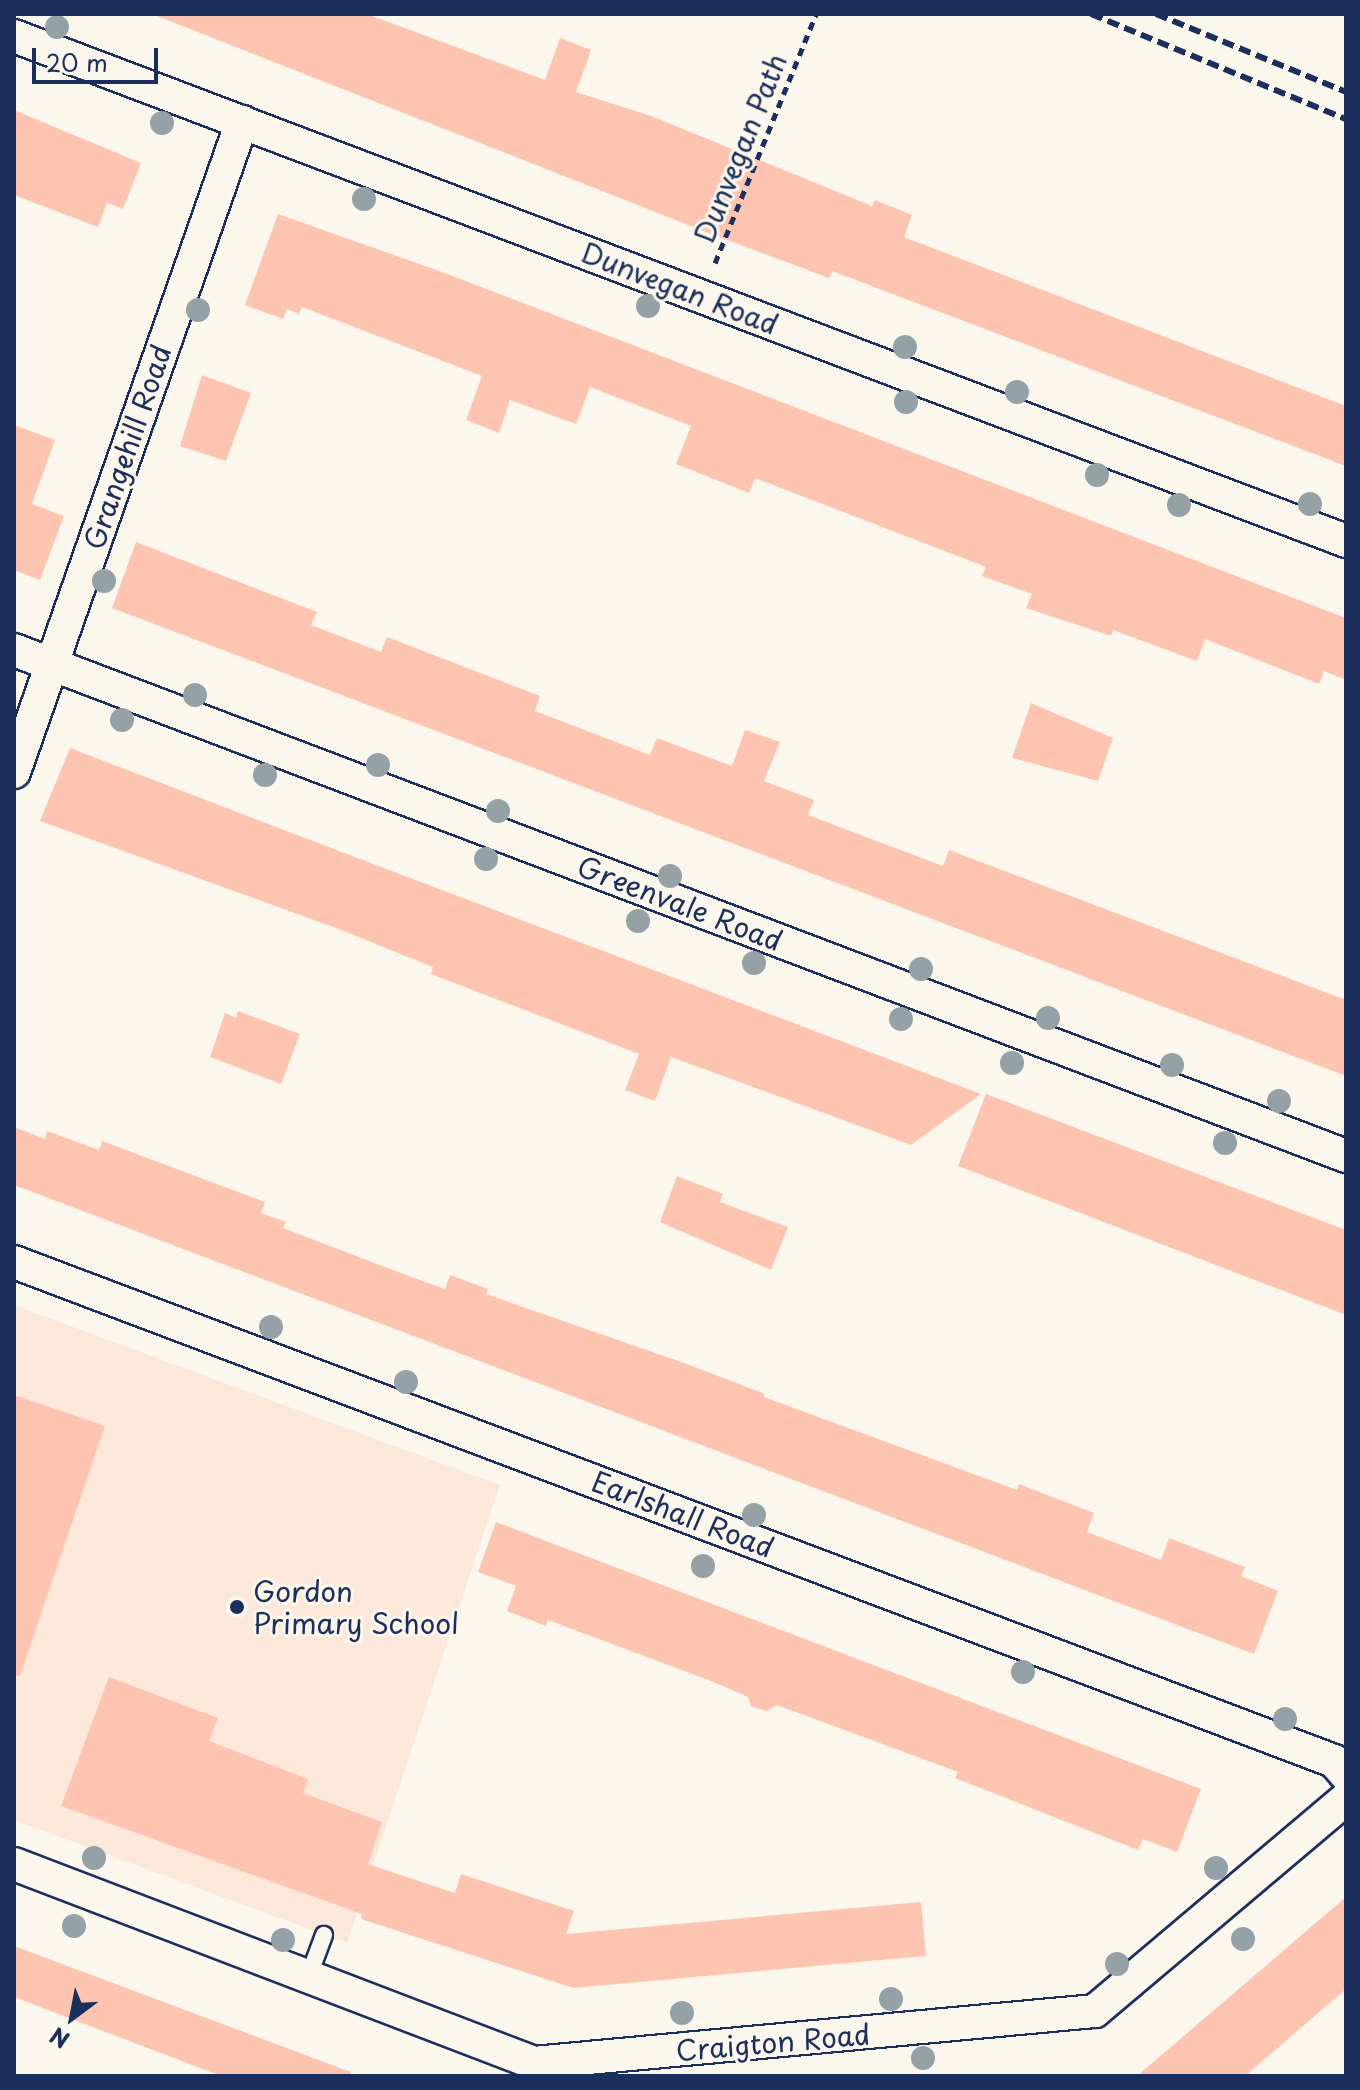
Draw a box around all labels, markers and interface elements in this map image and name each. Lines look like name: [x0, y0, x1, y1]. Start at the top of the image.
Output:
scale bar: [36, 32, 162, 82]
text: 20 m: [46, 44, 108, 80]
street label: Dunvegan Path: [687, 48, 793, 248]
street label: Dunvegan Road: [576, 235, 784, 341]
street label: Grangehill Road: [76, 340, 178, 554]
street label: Greenvale Road: [573, 849, 787, 957]
street label: Earlshall Road: [587, 1464, 779, 1564]
place label: Gordon Primary School: [253, 1574, 459, 1640]
marker: Gordon Primary School: [228, 1598, 246, 1616]
north arrow: [32, 1978, 112, 2058]
street label: Craigton Road: [674, 2017, 872, 2067]
text: N: [43, 2020, 75, 2057]

